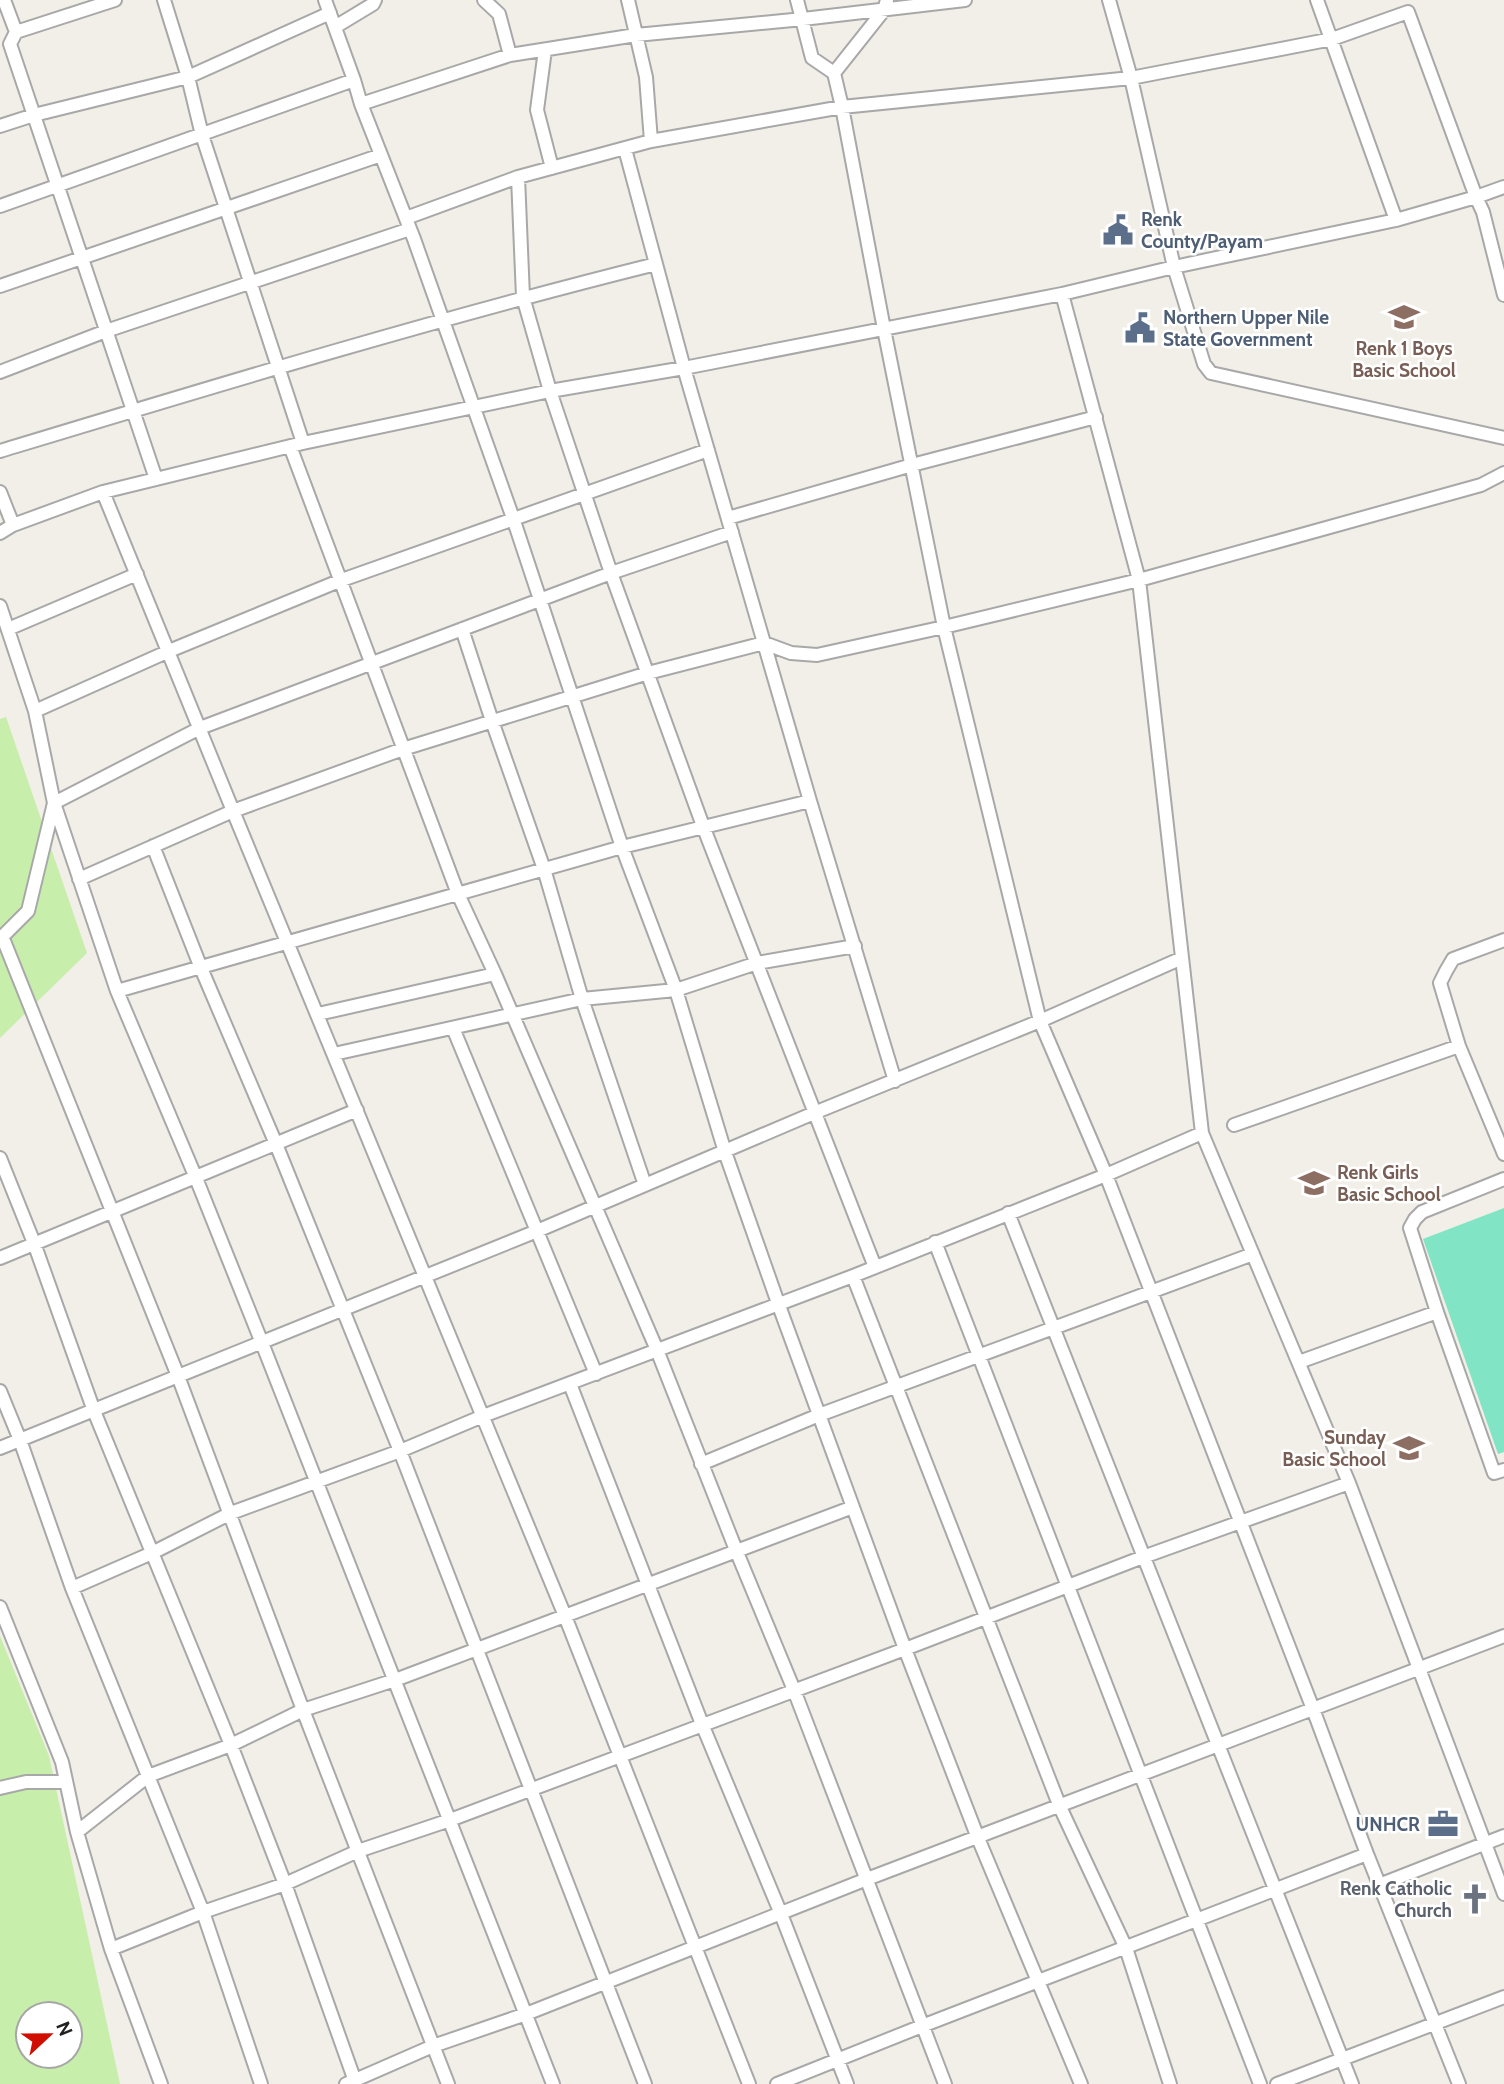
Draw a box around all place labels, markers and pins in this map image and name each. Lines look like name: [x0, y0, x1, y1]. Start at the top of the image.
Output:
place label: Renk County/Payam: [1141, 208, 1263, 253]
public building icon: Renk County/Payam: [1101, 213, 1135, 247]
school or university icon: Renk 1 Boys Basic School: [1387, 300, 1421, 334]
place label: Northern Upper Nile State Government: [1163, 306, 1329, 351]
public building icon: Northern Upper Nile State Government: [1123, 311, 1157, 345]
place label: Renk 1 Boys Basic School: [1352, 337, 1456, 382]
place label: Renk Girls Basic School: [1337, 1161, 1441, 1206]
school or university icon: Renk Girls Basic School: [1297, 1166, 1331, 1200]
place label: Sunday Basic School: [1282, 1426, 1387, 1471]
school or university icon: Sunday Basic School: [1392, 1431, 1426, 1465]
office icon: UNHCR: [1426, 1807, 1460, 1841]
place label: UNHCR: [1356, 1813, 1420, 1836]
place label: Renk Catholic Church: [1340, 1877, 1452, 1922]
church icon: Renk Catholic Church: [1458, 1882, 1492, 1916]

